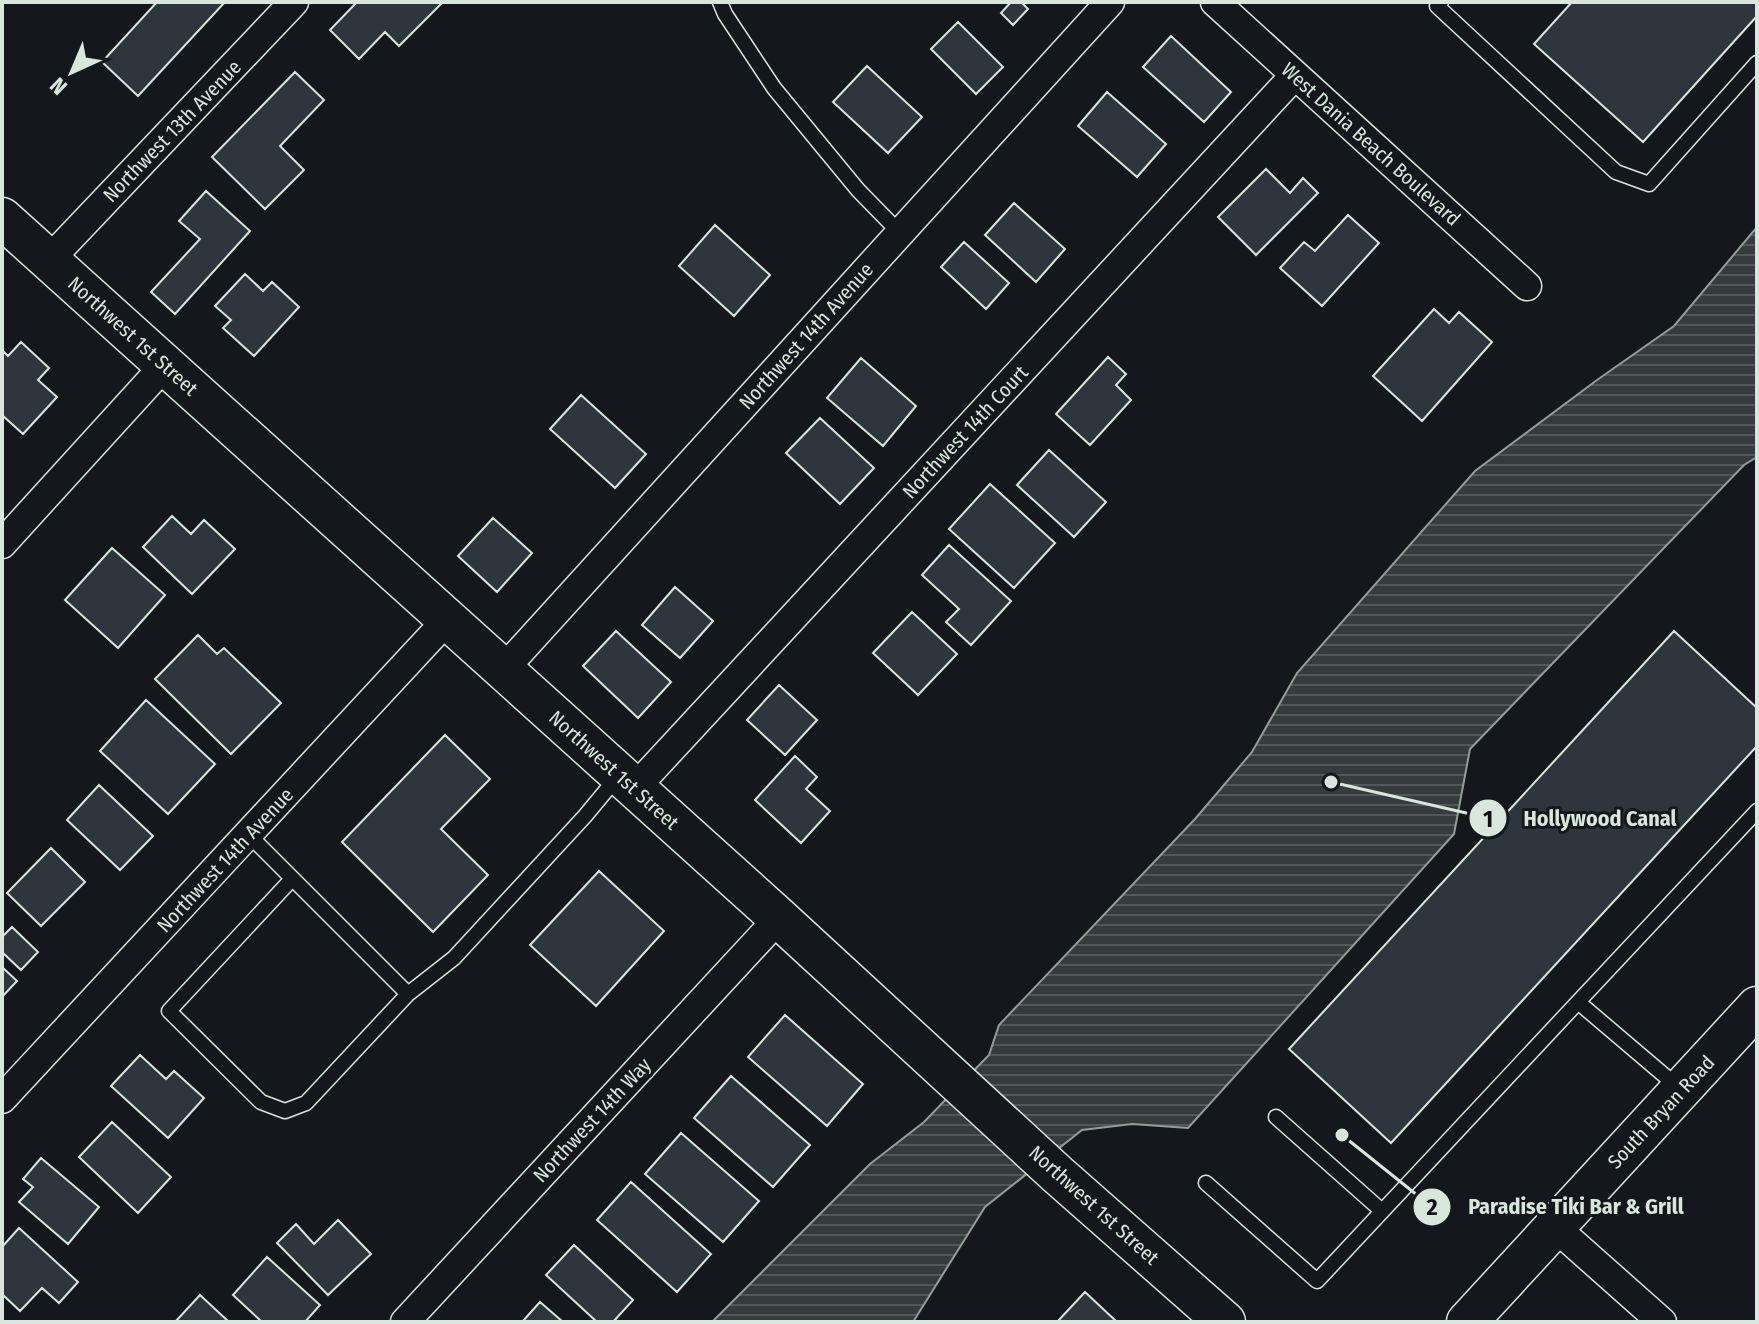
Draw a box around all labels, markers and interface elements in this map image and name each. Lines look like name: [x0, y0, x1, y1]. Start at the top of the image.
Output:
north arrow: [32, 32, 112, 112]
street label: Northwest 13th Avenue: [98, 55, 246, 207]
street label: West Dania Beach Boulevard: [1277, 57, 1465, 231]
text: N: [44, 72, 73, 100]
street label: Northwest 14th Avenue: [734, 258, 878, 414]
street label: Northwest 1st Street: [63, 271, 203, 401]
street label: Northwest 14th Court: [897, 360, 1033, 503]
street label: Northwest 1st Street: [544, 705, 684, 835]
street label: Northwest 14th Avenue: [152, 783, 298, 937]
callout: Hollywood Canal: [1468, 795, 1693, 841]
text: 1: [1483, 805, 1493, 833]
text: Hollywood Canal: [1524, 805, 1677, 832]
street label: South Bryan Road: [1603, 1051, 1719, 1173]
street label: Northwest 14th Way: [528, 1053, 656, 1187]
street label: Northwest 1st Street: [1024, 1140, 1164, 1270]
callout: Paradise Tiki Bar & Grill: [1412, 1184, 1700, 1230]
text: 2: [1425, 1193, 1438, 1221]
text: Paradise Tiki Bar & Grill: [1468, 1193, 1685, 1220]

